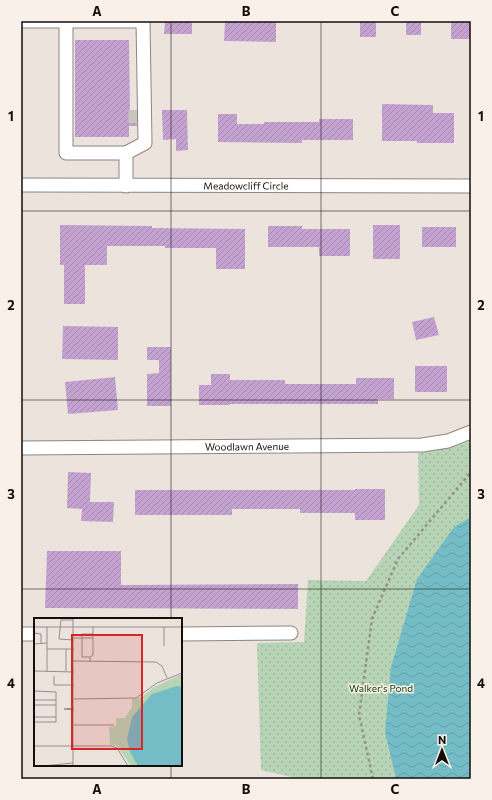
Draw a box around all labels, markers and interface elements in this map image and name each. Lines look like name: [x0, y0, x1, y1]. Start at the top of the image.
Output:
text: A: [92, 3, 102, 19]
text: B: [242, 3, 251, 19]
text: C: [391, 3, 400, 19]
text: 1: [8, 108, 14, 124]
text: 1: [478, 108, 484, 124]
street label: Meadowcliff Circle: [203, 179, 289, 192]
text: 2: [7, 297, 15, 313]
text: 2: [477, 297, 485, 313]
street label: Woodlawn Avenue: [205, 440, 289, 453]
text: 3: [7, 486, 15, 502]
text: 3: [477, 486, 485, 502]
inset map: [34, 618, 182, 766]
text: 4: [7, 675, 15, 691]
text: 4: [477, 675, 485, 691]
park label: Walker's Pond: [349, 682, 413, 694]
north arrow: [422, 730, 462, 770]
text: N: [438, 733, 446, 746]
text: A: [92, 781, 102, 797]
text: B: [242, 781, 251, 797]
text: C: [391, 781, 400, 797]

